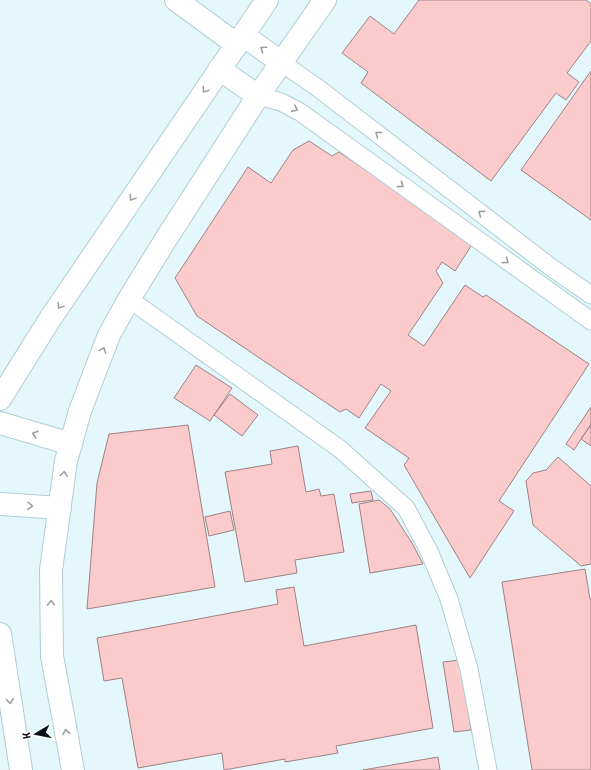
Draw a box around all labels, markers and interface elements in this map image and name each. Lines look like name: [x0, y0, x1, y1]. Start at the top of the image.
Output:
one-way arrow: [260, 47, 267, 54]
one-way arrow: [202, 86, 210, 93]
one-way arrow: [291, 105, 298, 112]
one-way arrow: [375, 132, 382, 139]
one-way arrow: [396, 180, 403, 187]
one-way arrow: [130, 194, 137, 201]
one-way arrow: [478, 211, 485, 218]
one-way arrow: [502, 256, 509, 264]
one-way arrow: [58, 301, 65, 308]
one-way arrow: [99, 347, 107, 354]
one-way arrow: [32, 430, 39, 439]
one-way arrow: [59, 471, 68, 477]
one-way arrow: [27, 501, 33, 510]
one-way arrow: [47, 600, 56, 606]
one-way arrow: [5, 697, 14, 704]
north arrow: [16, 714, 56, 754]
one-way arrow: [62, 729, 70, 735]
text: K: [18, 731, 35, 740]

